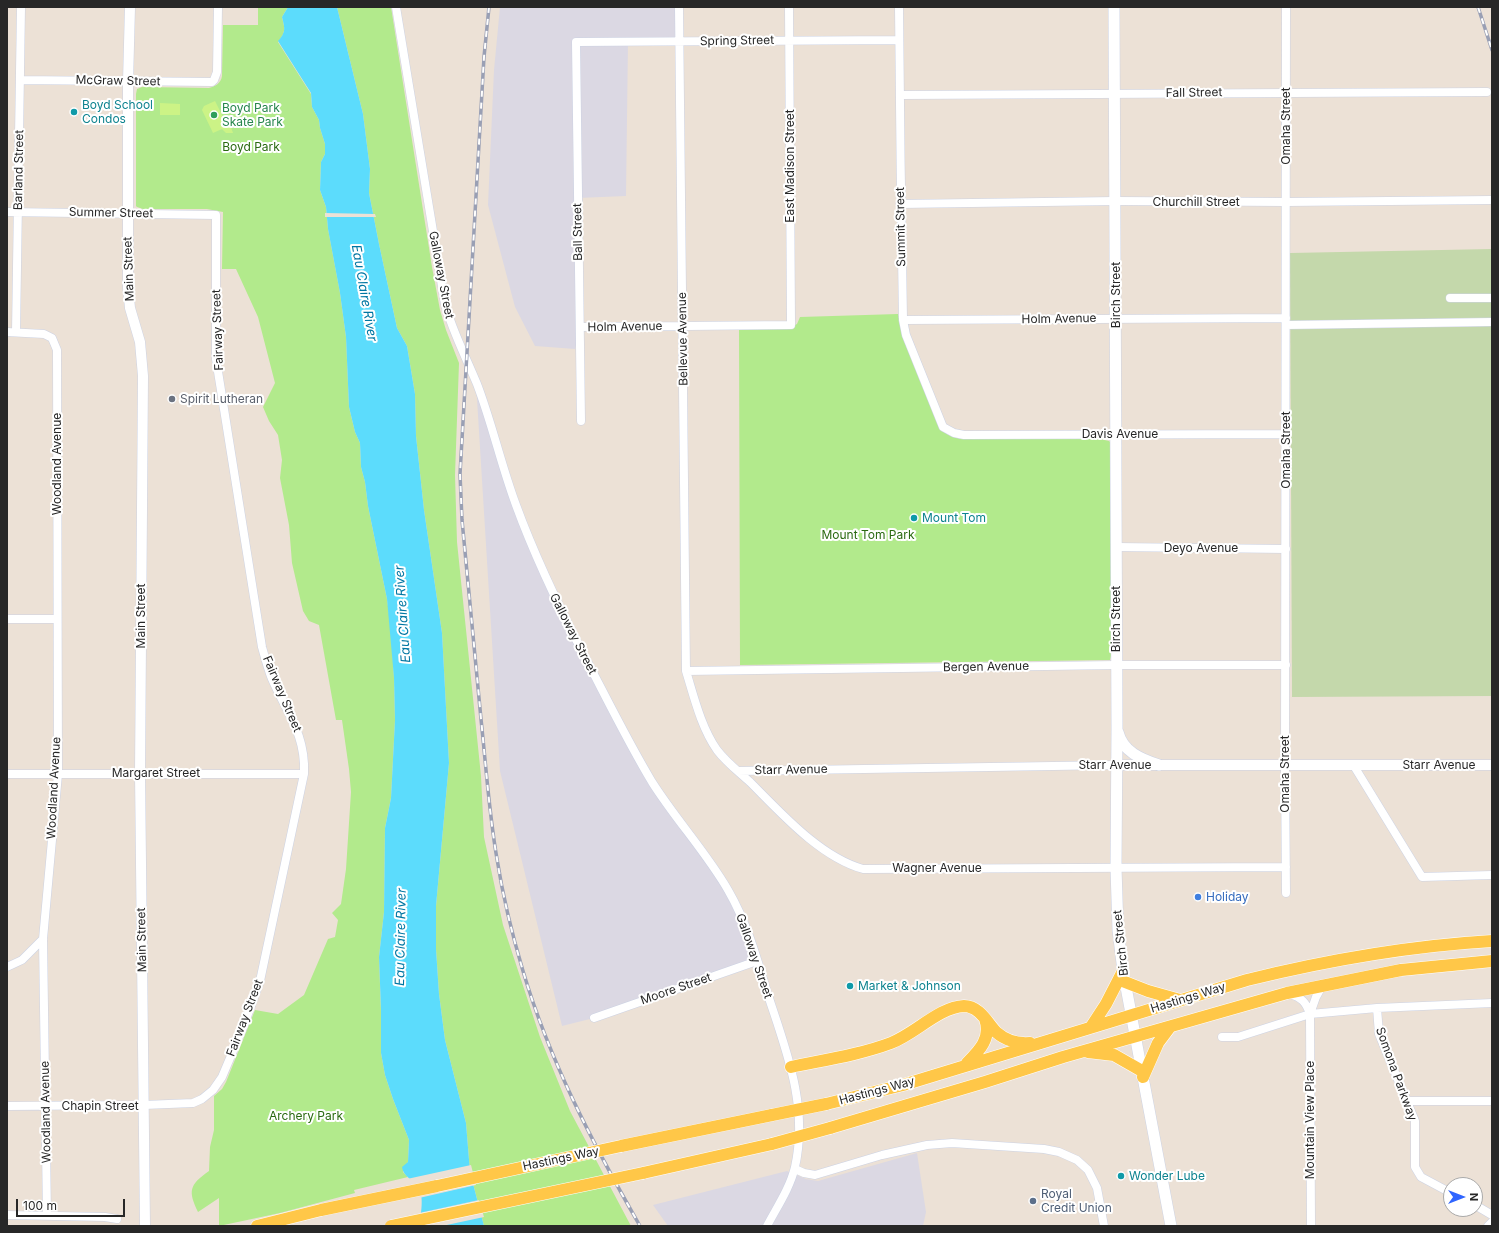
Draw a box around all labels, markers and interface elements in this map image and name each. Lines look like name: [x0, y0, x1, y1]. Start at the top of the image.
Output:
street label: Spring Street: [700, 33, 774, 49]
street label: McGraw Street: [75, 73, 161, 89]
street label: Fall Street: [1166, 85, 1222, 101]
street label: Omaha Street: [1279, 87, 1293, 165]
place label: Boyd School Condos: [82, 98, 153, 126]
place label: Boyd Park Skate Park: [222, 101, 283, 129]
marker: Boyd School Condos: [69, 107, 79, 117]
street label: East Madison Street: [783, 109, 797, 223]
marker: Boyd Park Skate Park: [209, 110, 219, 120]
street label: Barland Street: [11, 130, 27, 210]
park label: Boyd Park: [222, 140, 280, 154]
street label: Summit Street: [893, 187, 909, 267]
street label: Churchill Street: [1152, 195, 1240, 209]
street label: Ball Street: [570, 203, 586, 261]
street label: Summer Street: [69, 205, 153, 221]
street label: Galloway Street: [425, 230, 457, 320]
street label: Main Street: [121, 236, 137, 302]
water label: Eau Claire River: [348, 244, 380, 342]
street label: Birch Street: [1109, 262, 1123, 328]
street label: Fairway Street: [209, 289, 227, 371]
street label: Bellevue Avenue: [675, 292, 691, 386]
street label: Holm Avenue: [1021, 311, 1097, 327]
street label: Holm Avenue: [587, 319, 663, 335]
place label: Spirit Lutheran: [180, 392, 263, 406]
marker: Spirit Lutheran: [167, 394, 177, 404]
street label: Omaha Street: [1279, 411, 1293, 489]
street label: Woodland Avenue: [50, 413, 64, 515]
street label: Davis Avenue: [1082, 427, 1158, 441]
place label: Mount Tom: [922, 511, 986, 525]
marker: Mount Tom: [909, 513, 919, 523]
park label: Mount Tom Park: [821, 528, 915, 542]
street label: Deyo Avenue: [1164, 541, 1238, 555]
water label: Eau Claire River: [392, 565, 414, 663]
street label: Main Street: [134, 584, 148, 648]
street label: Birch Street: [1109, 586, 1123, 652]
street label: Galloway Street: [546, 591, 600, 677]
street label: Fairway Street: [259, 654, 305, 734]
street label: Bergen Avenue: [943, 659, 1029, 675]
street label: Omaha Street: [1278, 735, 1292, 813]
street label: Woodland Avenue: [44, 736, 64, 840]
street label: Starr Avenue: [1078, 758, 1152, 772]
street label: Starr Avenue: [1402, 758, 1476, 772]
street label: Starr Avenue: [754, 762, 828, 778]
street label: Margaret Street: [112, 766, 200, 780]
street label: Wagner Avenue: [892, 861, 982, 875]
water label: Eau Claire River: [392, 888, 410, 986]
place label: Holiday: [1206, 890, 1249, 904]
marker: Holiday: [1193, 892, 1203, 902]
street label: Main Street: [134, 907, 150, 973]
street label: Birch Street: [1110, 909, 1132, 977]
street label: Galloway Street: [733, 912, 775, 1000]
street label: Moore Street: [639, 970, 713, 1008]
street label: Fairway Street: [224, 977, 266, 1059]
place label: Market & Johnson: [858, 979, 961, 993]
street label: Hastings Way: [1149, 980, 1227, 1016]
marker: Market & Johnson: [845, 981, 855, 991]
street label: Somona Parkway: [1372, 1025, 1420, 1123]
street label: Woodland Avenue: [38, 1061, 54, 1163]
street label: Mountain View Place: [1303, 1061, 1317, 1179]
street label: Hastings Way: [838, 1074, 916, 1108]
street label: Chapin Street: [61, 1099, 139, 1113]
park label: Archery Park: [269, 1109, 343, 1123]
street label: Hastings Way: [522, 1144, 600, 1174]
place label: Wonder Lube: [1129, 1169, 1205, 1183]
marker: Wonder Lube: [1116, 1171, 1126, 1181]
north arrow: [1443, 1177, 1483, 1217]
place label: Royal Credit Union: [1041, 1187, 1112, 1215]
scale bar: [18, 1191, 127, 1217]
text: N: [1467, 1193, 1481, 1201]
marker: Royal Credit Union: [1028, 1196, 1038, 1206]
text: 100 m: [23, 1198, 57, 1213]

